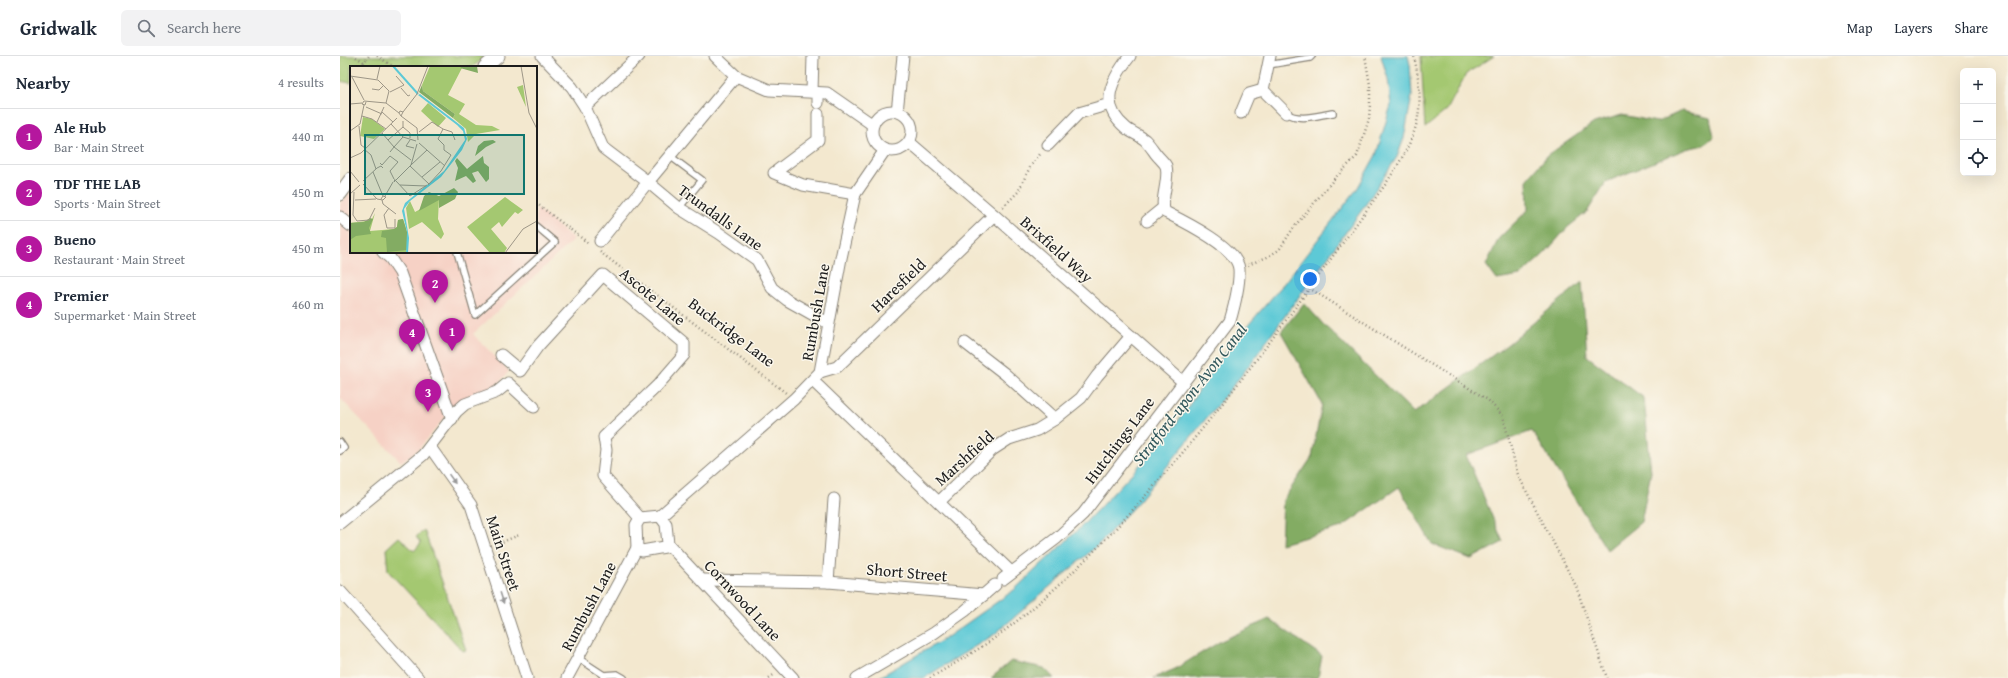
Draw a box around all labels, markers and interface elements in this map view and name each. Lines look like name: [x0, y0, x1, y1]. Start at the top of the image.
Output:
search box: [121, 10, 401, 46]
text: Gridwalk: [20, 14, 97, 42]
icon: search: [135, 17, 157, 39]
text: Search here: [167, 17, 241, 38]
text: Map: [1847, 18, 1873, 38]
text: Layers: [1895, 18, 1933, 38]
text: Share: [1955, 18, 1988, 38]
inset map: [350, 66, 537, 253]
map controls: [1960, 68, 1996, 176]
button: +: [1960, 68, 1996, 104]
text: Nearby: [16, 70, 70, 95]
text: 4 results: [278, 73, 324, 92]
button: −: [1960, 104, 1996, 140]
text: Ale Hub: [54, 117, 106, 138]
text: 1: [26, 127, 32, 146]
text: 440 m: [292, 127, 324, 146]
text: Bar · Main Street: [54, 138, 144, 157]
button: locate: [1960, 140, 1996, 176]
text: TDF THE LAB: [54, 173, 141, 194]
street label: Trundalls Lane: [673, 178, 769, 256]
text: 2: [26, 183, 32, 202]
text: 450 m: [292, 183, 324, 202]
text: Sports · Main Street: [54, 194, 161, 213]
street label: Brixfield Way: [1015, 210, 1099, 288]
text: Bueno: [54, 229, 96, 250]
text: 3: [26, 239, 32, 258]
text: 450 m: [292, 239, 324, 258]
text: Restaurant · Main Street: [54, 250, 185, 269]
street label: Haresfield: [865, 252, 931, 317]
street label: Ascote Lane: [615, 261, 691, 331]
street label: Rumbush Lane: [795, 261, 835, 363]
your location: [1300, 269, 1320, 289]
pin: 2: [422, 270, 448, 303]
text: Premier: [54, 285, 109, 306]
street label: Buckridge Lane: [684, 291, 780, 373]
text: 4: [26, 295, 32, 314]
text: 460 m: [292, 295, 324, 314]
text: Supermarket · Main Street: [54, 306, 196, 325]
water label: Stratford-upon-Avon Canal: [1125, 317, 1253, 471]
pin: 1: [439, 318, 465, 351]
pin: 4: [399, 319, 425, 352]
pin: 3: [415, 379, 441, 412]
street label: Hutchings Lane: [1078, 391, 1160, 489]
street label: Marshfield: [929, 424, 999, 491]
one-way arrow: [448, 474, 456, 484]
street label: Main Street: [481, 512, 528, 594]
street label: Cornwood Lane: [699, 554, 787, 646]
street label: Rumbush Lane: [554, 557, 622, 655]
street label: Short Street: [866, 557, 949, 588]
one-way arrow: [499, 592, 505, 604]

